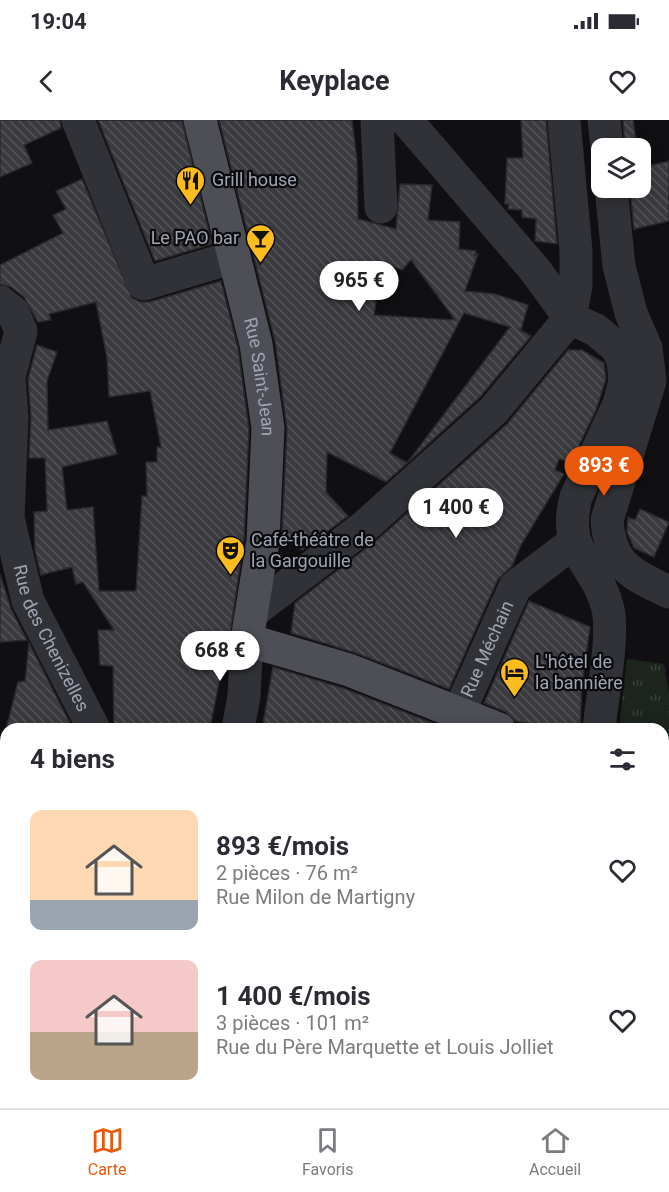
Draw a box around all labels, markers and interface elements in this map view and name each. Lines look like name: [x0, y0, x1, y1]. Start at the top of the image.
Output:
text: 19:04: [30, 9, 87, 34]
icon: back: [30, 65, 63, 98]
text: Keyplace: [279, 65, 390, 97]
icon: heart: [606, 65, 639, 98]
map controls: [591, 138, 651, 198]
button: layers: [591, 138, 651, 198]
restaurant icon: Grill house: [175, 164, 207, 206]
place label: Grill house: [212, 169, 297, 190]
bar icon: Le PAO bar: [244, 222, 276, 264]
place label: Le PAO bar: [151, 227, 239, 248]
pin: 965 €: [317, 261, 401, 312]
text: 965 €: [334, 268, 384, 292]
street label: Rue Saint-Jean: [240, 315, 279, 437]
pin: 893 €: [562, 446, 646, 497]
text: 893 €: [579, 453, 629, 477]
pin: 1 400 €: [401, 488, 511, 539]
text: 1 400 €: [422, 495, 490, 519]
place label: Café-théâtre de la Gargouille: [251, 529, 374, 571]
theatre icon: Café-théâtre de la Gargouille: [214, 534, 246, 576]
street label: Rue des Chenizelles: [10, 562, 94, 715]
street label: Rue Méchain: [456, 597, 518, 700]
pin: 668 €: [178, 631, 262, 682]
text: 668 €: [195, 638, 245, 662]
place label: L'hôtel de la bannière: [535, 651, 623, 693]
hotel icon: L'hôtel de la bannière: [498, 656, 530, 698]
icon: filters: [606, 743, 639, 776]
text: 4 biens: [30, 744, 115, 774]
text: 893 €/mois: [216, 831, 349, 861]
icon: home: [78, 834, 150, 906]
icon: heart: [606, 854, 639, 887]
text: 2 pièces · 76 m²: [216, 861, 358, 885]
text: Rue Milon de Martigny: [216, 885, 415, 909]
text: 1 400 €/mois: [216, 981, 371, 1011]
icon: home: [78, 984, 150, 1056]
icon: heart: [606, 1004, 639, 1037]
text: 3 pièces · 101 m²: [216, 1011, 369, 1035]
text: Rue du Père Marquette et Louis Jolliet: [216, 1035, 554, 1059]
tab: Carte: [88, 1124, 126, 1179]
tab: Favoris: [302, 1124, 353, 1179]
tab: Accueil: [529, 1124, 581, 1179]

